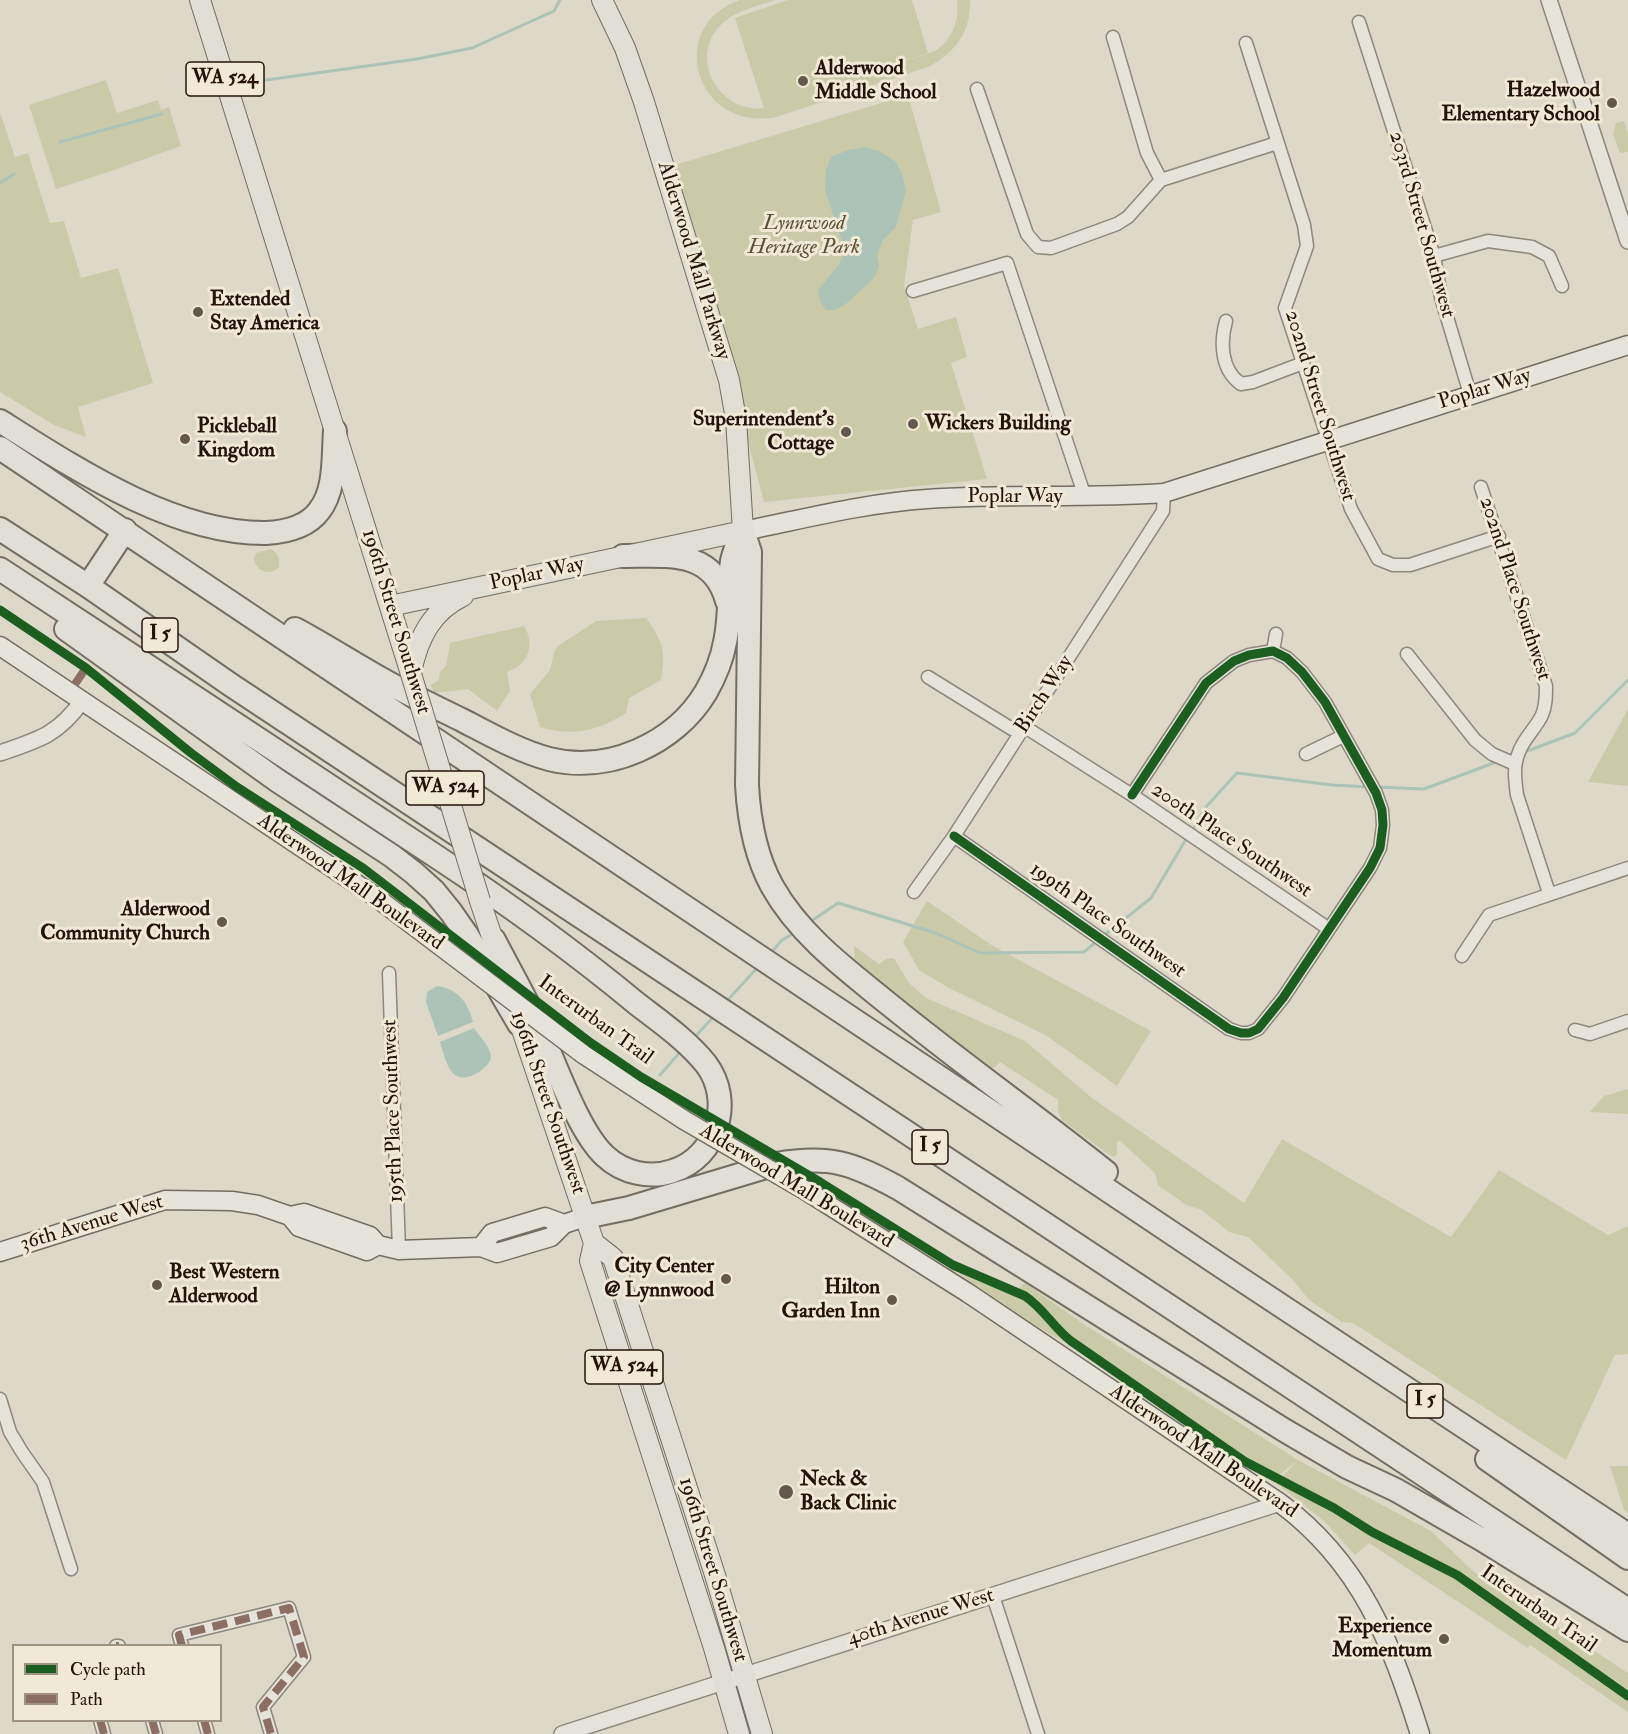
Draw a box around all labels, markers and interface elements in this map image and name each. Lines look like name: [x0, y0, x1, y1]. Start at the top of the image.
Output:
place label: Alderwood Middle School: [815, 56, 937, 106]
road number: WA 524: [186, 62, 264, 96]
marker: Alderwood Middle School: [796, 74, 810, 88]
place label: Hazelwood Elementary School: [1442, 78, 1600, 128]
marker: Hazelwood Elementary School: [1605, 96, 1619, 110]
street label: 203rd Street Southwest: [1382, 129, 1460, 321]
street label: Alderwood Mall Parkway: [651, 159, 735, 363]
park label: Lynnwood Heritage Park: [748, 211, 860, 261]
place label: Extended Stay America: [210, 287, 319, 337]
marker: Extended Stay America: [191, 305, 205, 319]
street label: 202nd Street Southwest: [1278, 307, 1360, 505]
street label: Poplar Way: [1436, 364, 1534, 416]
place label: Superintendent's Cottage: [693, 407, 834, 457]
place label: Wickers Building: [925, 411, 1071, 437]
place label: Pickleball Kingdom: [197, 414, 277, 464]
marker: Wickers Building: [906, 417, 920, 431]
marker: Superintendent's Cottage: [839, 425, 853, 439]
marker: Pickleball Kingdom: [178, 432, 192, 446]
street label: Poplar Way: [967, 484, 1063, 510]
street label: 202nd Place Southwest: [1472, 494, 1556, 684]
street label: 196th Street Southwest: [355, 527, 435, 717]
street label: Poplar Way: [488, 553, 586, 597]
road number: I 5: [142, 618, 178, 652]
street label: Birch Way: [1010, 651, 1080, 739]
road number: WA 524: [406, 771, 484, 805]
street label: 200th Place Southwest: [1146, 778, 1316, 904]
street label: Alderwood Mall Boulevard: [252, 809, 448, 957]
street label: 199th Place Southwest: [1024, 858, 1190, 984]
place label: Alderwood Community Church: [40, 897, 210, 947]
marker: Alderwood Community Church: [215, 915, 229, 929]
street label: Interurban Trail: [532, 971, 658, 1071]
street label: 196th Street Southwest: [504, 1008, 590, 1198]
street label: 195th Place Southwest: [378, 1019, 410, 1203]
street label: Alderwood Mall Boulevard: [694, 1119, 898, 1255]
road number: I 5: [912, 1130, 948, 1164]
street label: 36th Avenue West: [17, 1190, 167, 1258]
place label: City Center @ Lynnwood: [604, 1254, 714, 1304]
place label: Best Western Alderwood: [169, 1260, 280, 1310]
marker: City Center @ Lynnwood: [719, 1272, 733, 1286]
place label: Hilton Garden Inn: [782, 1275, 880, 1325]
marker: Best Western Alderwood: [150, 1278, 164, 1292]
marker: Hilton Garden Inn: [885, 1293, 899, 1307]
road number: WA 524: [585, 1350, 663, 1384]
street label: Alderwood Mall Boulevard: [1104, 1380, 1302, 1524]
road number: I 5: [1407, 1384, 1443, 1418]
place label: Neck & Back Clinic: [800, 1467, 896, 1517]
street label: 196th Street Southwest: [672, 1475, 752, 1665]
marker: Neck & Back Clinic: [777, 1483, 795, 1501]
street label: Interurban Trail: [1475, 1561, 1601, 1659]
street label: 40th Avenue West: [845, 1584, 997, 1652]
place label: Experience Momentum: [1332, 1614, 1432, 1664]
marker: Experience Momentum: [1437, 1632, 1451, 1646]
legend: [12, 1644, 222, 1722]
text: Cycle path: [70, 1658, 146, 1681]
text: Path: [70, 1688, 103, 1711]

